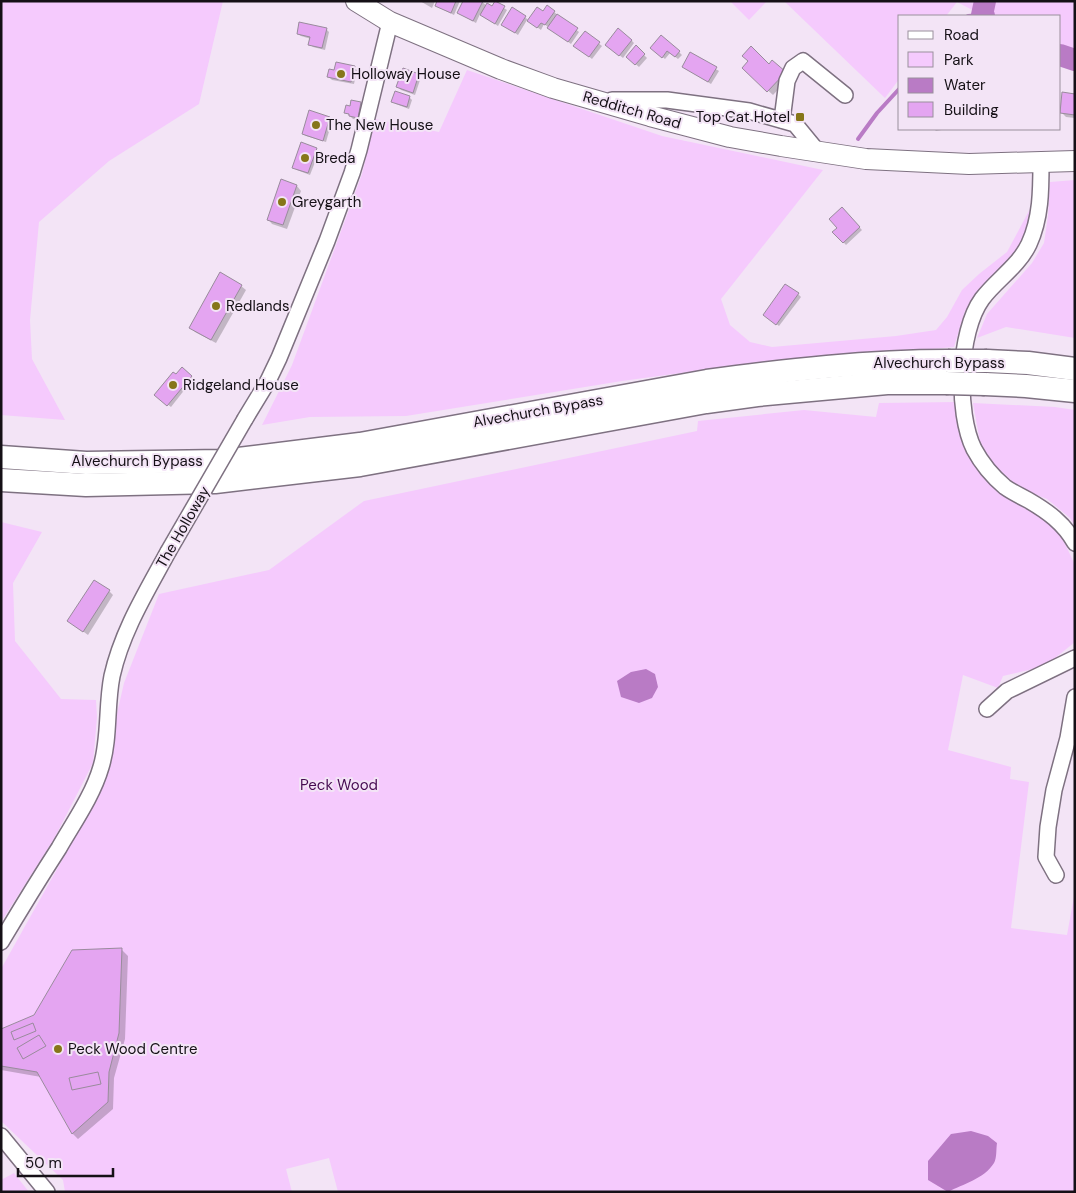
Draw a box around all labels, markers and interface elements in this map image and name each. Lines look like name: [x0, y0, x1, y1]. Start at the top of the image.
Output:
legend: [898, 15, 1061, 130]
text: Road: [944, 25, 979, 45]
text: Park: [944, 50, 974, 70]
place label: Holloway House: [351, 64, 461, 84]
marker: Holloway House: [335, 68, 347, 80]
text: Water: [944, 75, 986, 95]
street label: Redditch Road: [581, 86, 683, 134]
text: Building: [944, 100, 999, 120]
place label: Top Cat Hotel: [696, 107, 790, 127]
marker: Top Cat Hotel: [794, 111, 806, 123]
place label: The New House: [326, 115, 433, 135]
marker: The New House: [310, 119, 322, 131]
place label: Breda: [315, 148, 355, 168]
marker: Breda: [299, 152, 311, 164]
place label: Greygarth: [292, 192, 361, 212]
marker: Greygarth: [276, 196, 288, 208]
place label: Redlands: [226, 296, 289, 316]
marker: Redlands: [210, 300, 222, 312]
street label: Alvechurch Bypass: [873, 353, 1005, 373]
place label: Ridgeland House: [183, 375, 299, 395]
marker: Ridgeland House: [167, 379, 179, 391]
street label: Alvechurch Bypass: [471, 390, 605, 432]
street label: Alvechurch Bypass: [71, 451, 203, 471]
street label: The Holloway: [151, 482, 215, 572]
park label: Peck Wood: [300, 775, 378, 795]
place label: Peck Wood Centre: [68, 1039, 197, 1059]
marker: Peck Wood Centre: [52, 1043, 64, 1055]
scale bar: [18, 1146, 112, 1178]
text: 50 m: [25, 1153, 62, 1173]

